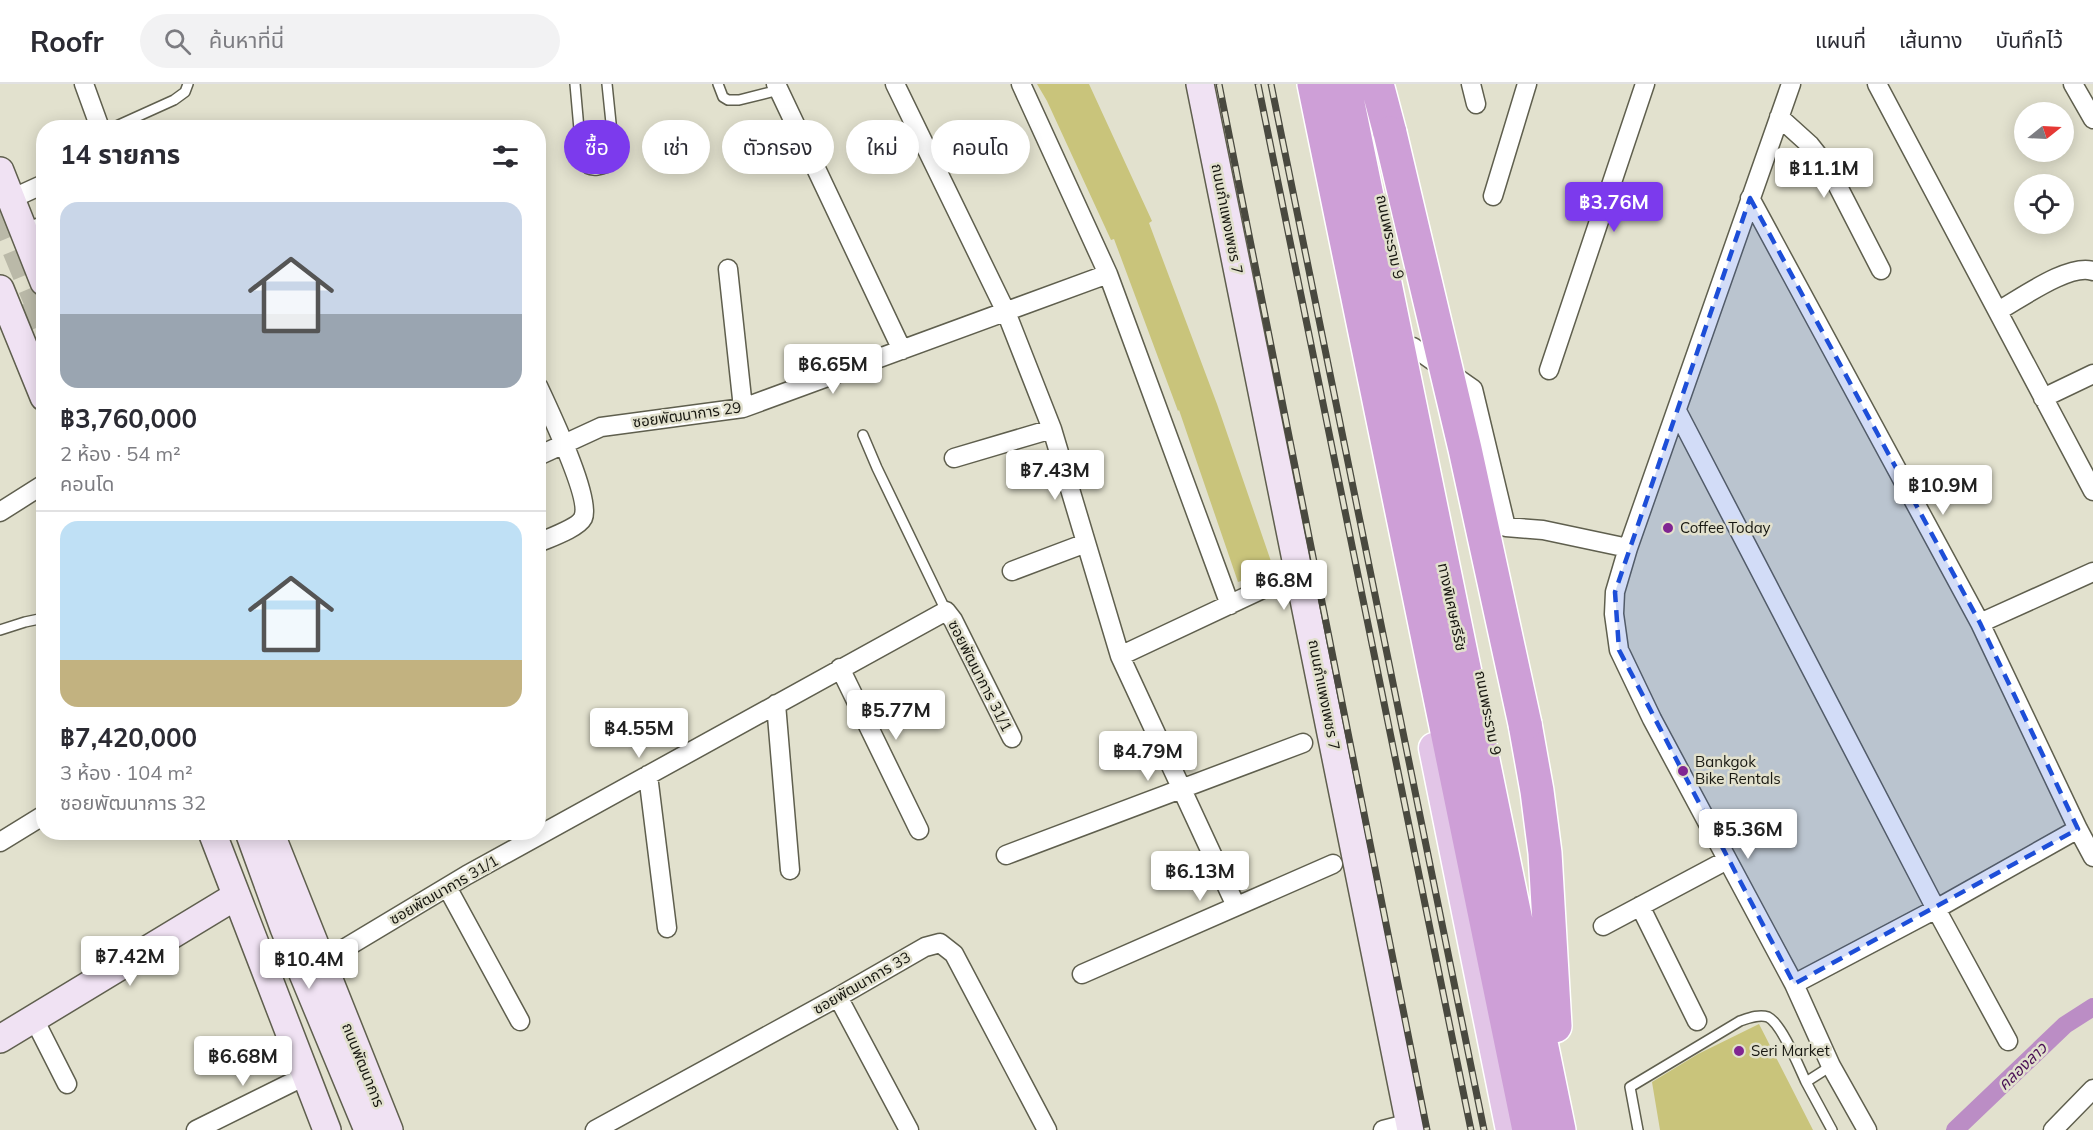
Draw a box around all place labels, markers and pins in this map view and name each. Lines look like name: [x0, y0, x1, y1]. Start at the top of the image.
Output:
pin: ฿11.1M: [1775, 148, 1873, 199]
pin: ฿3.76M: [1565, 182, 1663, 233]
pin: ฿6.65M: [784, 344, 882, 395]
pin: ฿7.43M: [1006, 450, 1104, 501]
pin: ฿10.9M: [1894, 465, 1992, 516]
place label: Coffee Today: [1680, 518, 1771, 537]
marker: Coffee Today: [1661, 521, 1675, 535]
pin: ฿6.8M: [1242, 560, 1326, 611]
pin: ฿5.77M: [847, 690, 945, 741]
pin: ฿4.55M: [590, 708, 688, 759]
pin: ฿4.79M: [1099, 731, 1197, 782]
place label: Bankgok Bike Rentals: [1695, 752, 1781, 788]
marker: Bankgok Bike Rentals: [1676, 764, 1690, 778]
pin: ฿5.36M: [1699, 809, 1797, 860]
pin: ฿6.13M: [1151, 851, 1249, 902]
pin: ฿7.42M: [81, 936, 179, 987]
pin: ฿10.4M: [260, 939, 358, 990]
pin: ฿6.68M: [194, 1036, 292, 1087]
place label: Seri Market: [1751, 1041, 1830, 1060]
marker: Seri Market: [1732, 1044, 1746, 1058]

